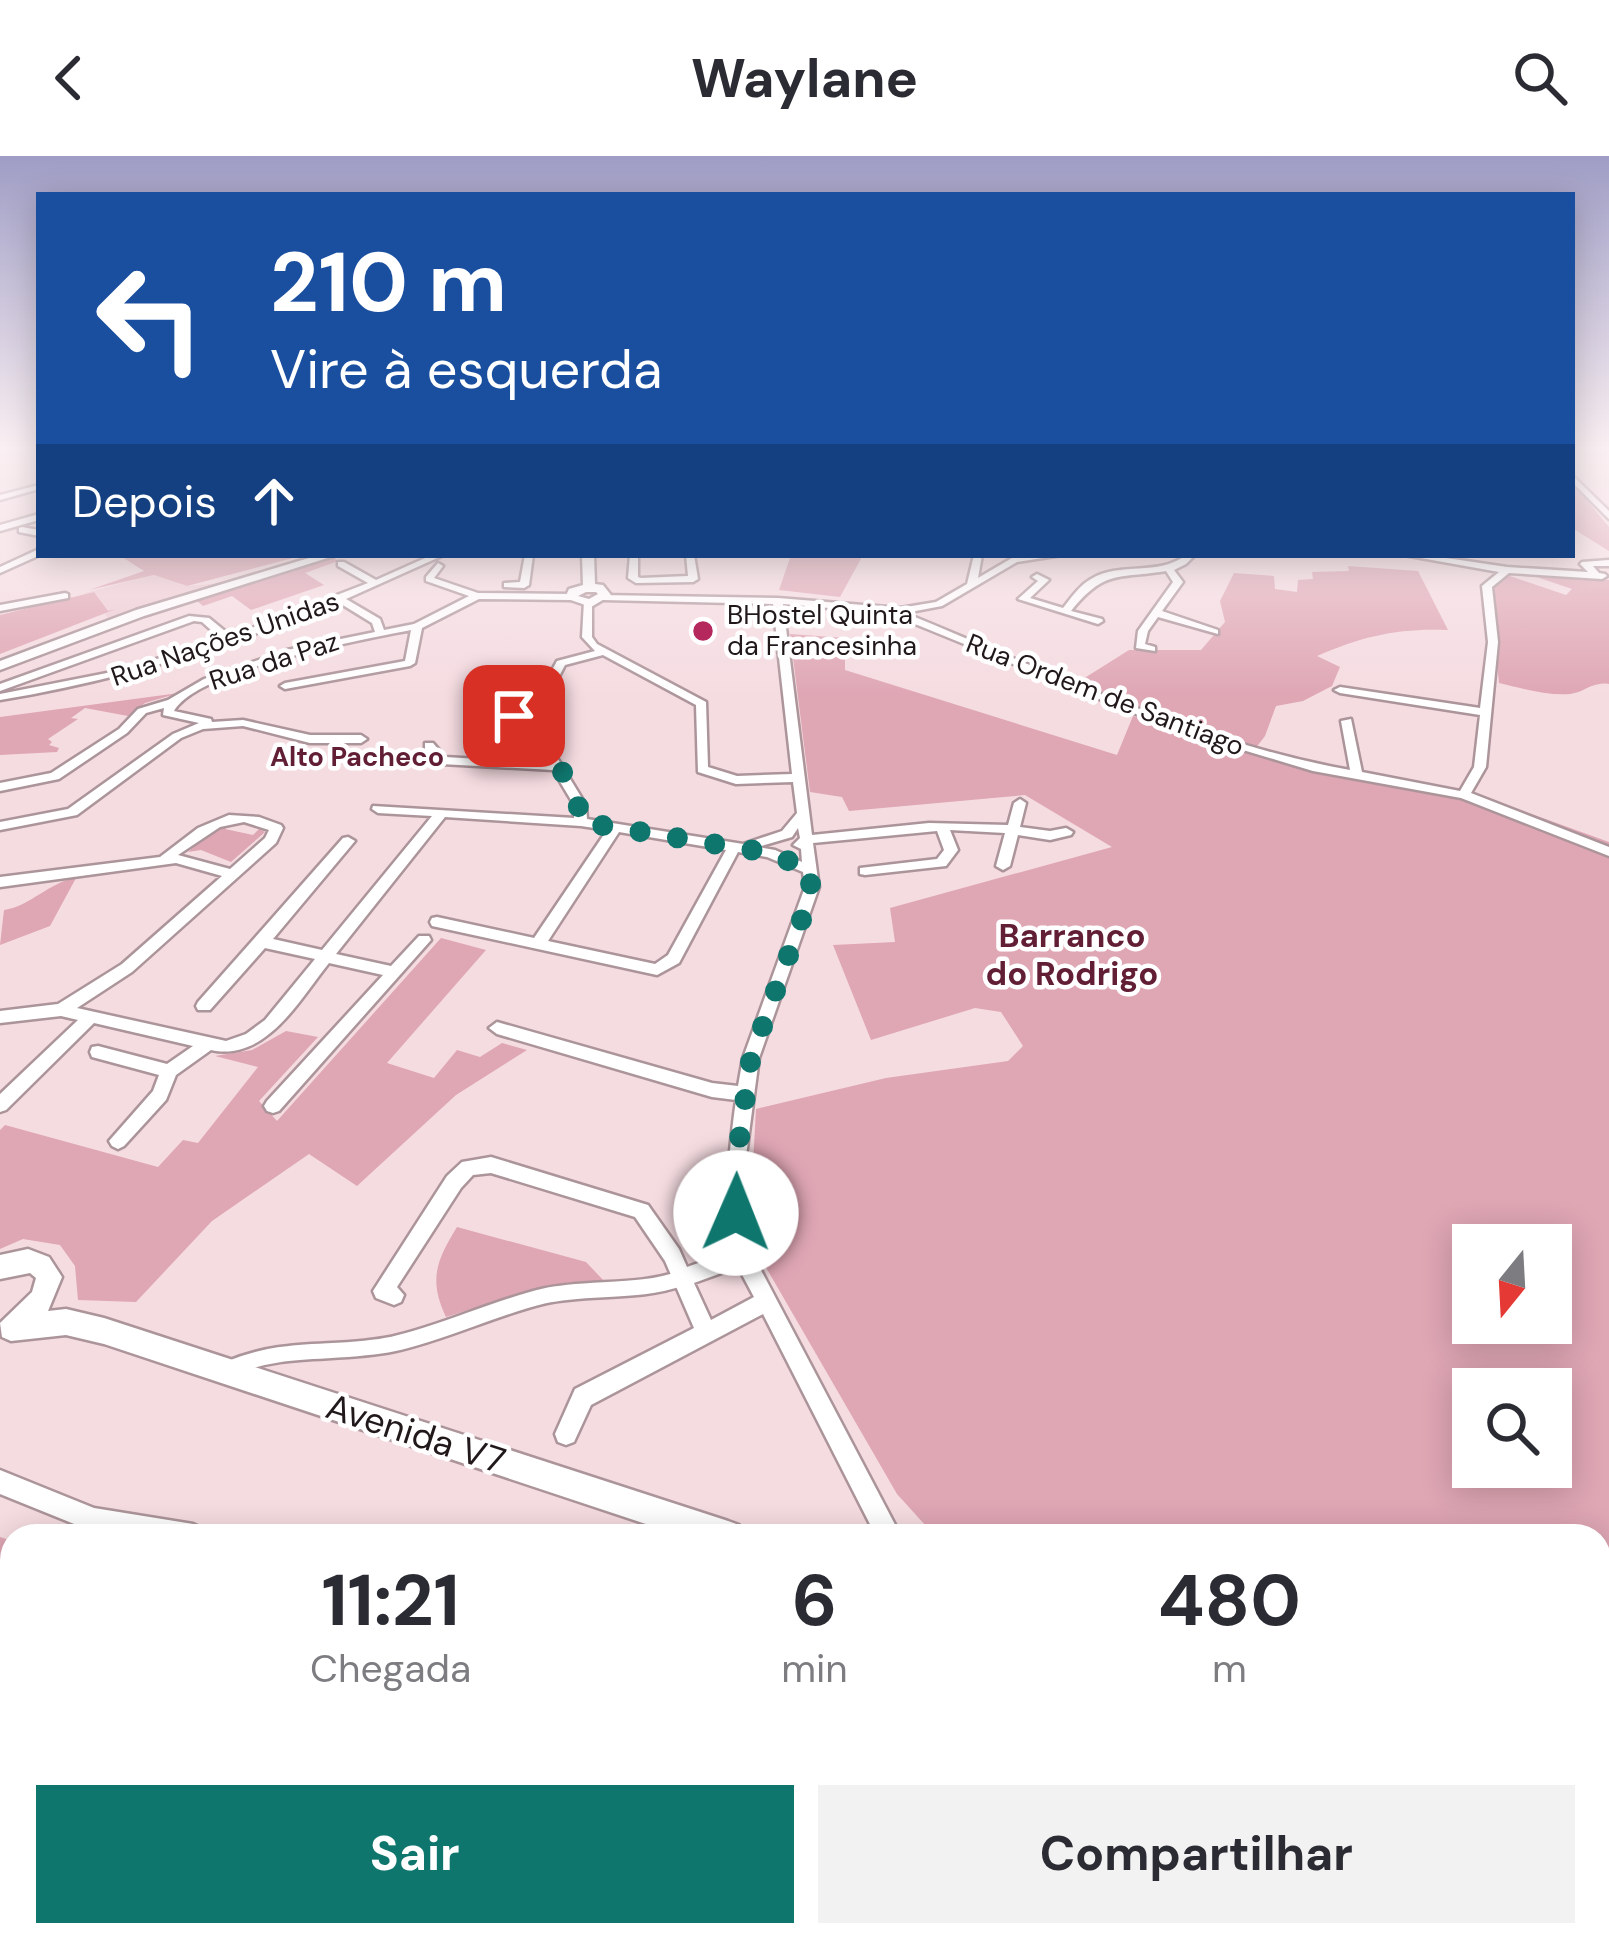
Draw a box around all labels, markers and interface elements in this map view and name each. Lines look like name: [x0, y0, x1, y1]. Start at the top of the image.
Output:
text: Waylane: [691, 43, 918, 114]
icon: back: [36, 45, 102, 111]
icon: search: [1507, 45, 1573, 111]
text: 210 m: [270, 228, 507, 337]
icon: left: [72, 240, 228, 396]
text: Vire à esquerda: [270, 334, 662, 405]
icon: ahead: [241, 468, 307, 534]
text: Depois: [72, 472, 217, 531]
street label: Rua Nações Unidas: [106, 583, 344, 694]
place label: BHostel Quinta da Francesinha: [727, 597, 917, 663]
marker: BHostel Quinta da Francesinha: [690, 618, 716, 644]
street label: Rua da Paz: [205, 623, 343, 698]
street label: Rua Ordem de Santiago: [961, 625, 1249, 764]
pin: [463, 665, 565, 767]
icon: arrive: [481, 683, 547, 749]
district label: Alto Pacheco: [270, 739, 444, 774]
district label: Barranco do Rodrigo: [986, 914, 1158, 995]
position arrow: [673, 1150, 799, 1276]
north arrow: [1452, 1224, 1572, 1344]
map controls: [1452, 1224, 1572, 1488]
button: search: [1452, 1368, 1572, 1488]
street label: Avenida V7: [320, 1382, 511, 1485]
text: 11:21: [321, 1554, 460, 1647]
text: 6: [792, 1554, 837, 1647]
text: 480: [1158, 1554, 1301, 1647]
text: Chegada: [310, 1643, 471, 1694]
text: min: [781, 1643, 848, 1694]
text: m: [1212, 1643, 1247, 1694]
button: Sair: [36, 1785, 794, 1923]
button: Compartilhar: [818, 1785, 1575, 1923]

